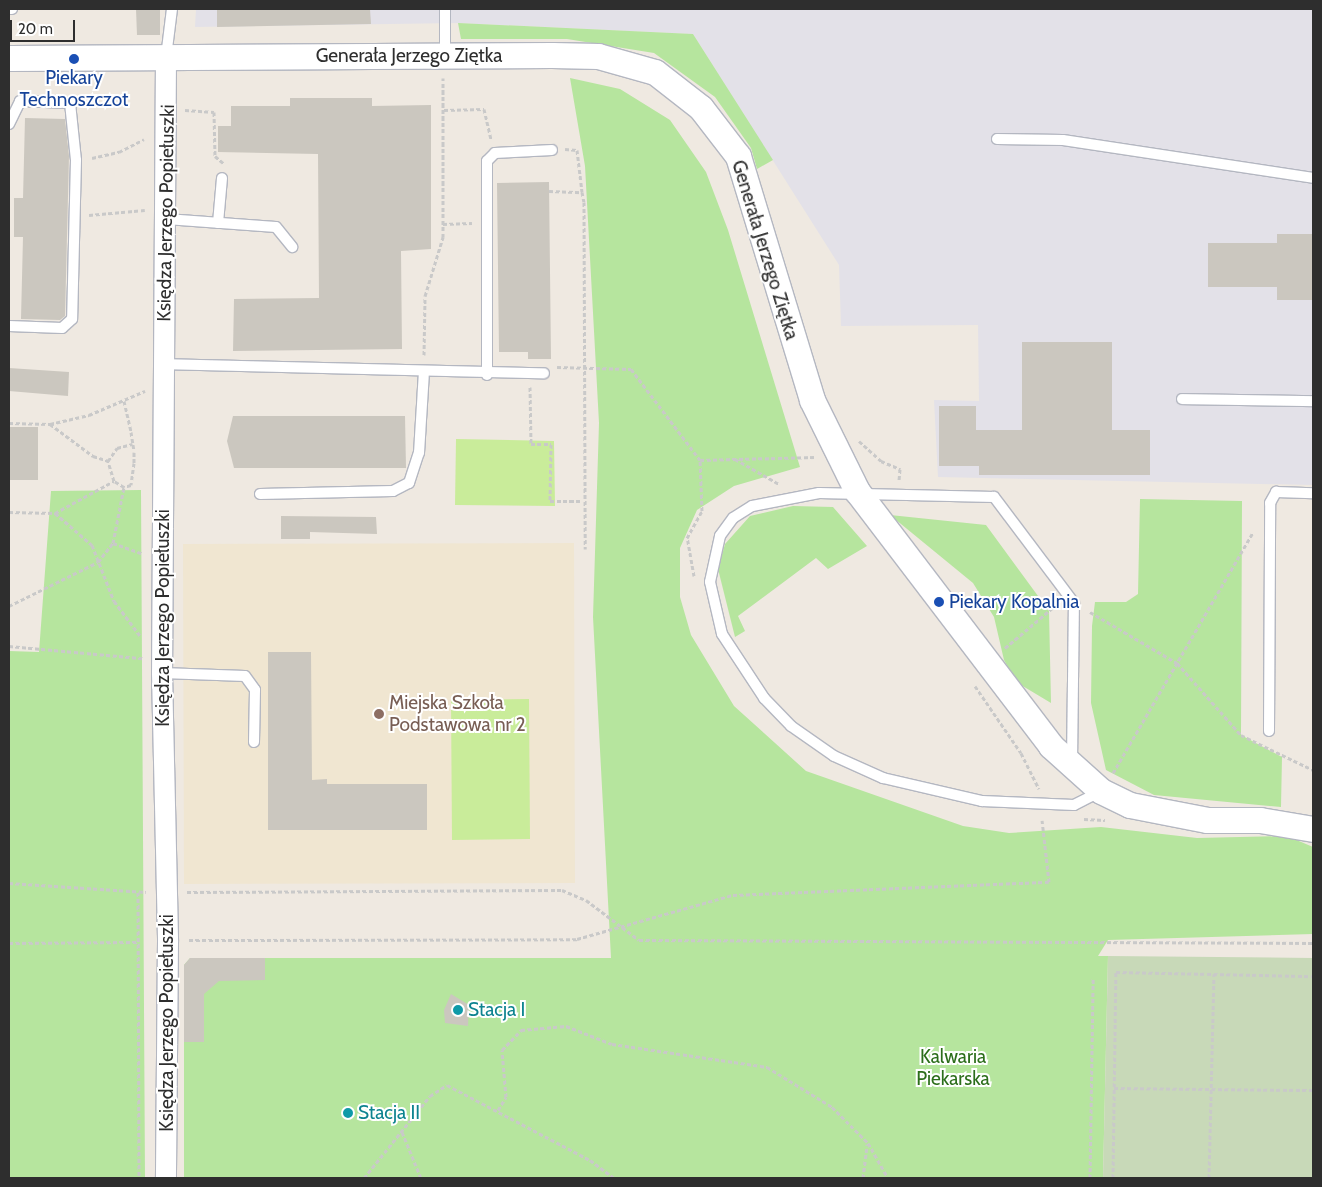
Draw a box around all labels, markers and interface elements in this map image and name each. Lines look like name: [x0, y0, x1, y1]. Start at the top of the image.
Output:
scale bar: [12, 10, 78, 42]
text: 20 m: [18, 20, 53, 38]
street label: Generała Jerzego Ziętka: [316, 45, 502, 67]
marker: Piekary Technoszczot: [68, 53, 80, 65]
place label: Piekary Technoszczot: [19, 67, 129, 111]
street label: Księdza Jerzego Popiełuszki: [153, 104, 179, 322]
street label: Generała Jerzego Ziętka: [727, 157, 803, 343]
street label: Księdza Jerzego Popiełuszki: [152, 509, 174, 727]
place label: Piekary Kopalnia: [949, 591, 1079, 613]
marker: Piekary Kopalnia: [933, 596, 945, 608]
place label: Miejska Szkoła Podstawowa nr 2: [389, 692, 526, 736]
marker: Miejska Szkoła Podstawowa nr 2: [373, 708, 385, 720]
street label: Księdza Jerzego Popiełuszki: [156, 914, 178, 1132]
place label: Stacja I: [468, 999, 525, 1021]
marker: Stacja I: [452, 1004, 464, 1016]
park label: Kalwaria Piekarska: [916, 1046, 990, 1090]
place label: Stacja II: [358, 1102, 420, 1124]
marker: Stacja II: [342, 1107, 354, 1119]

